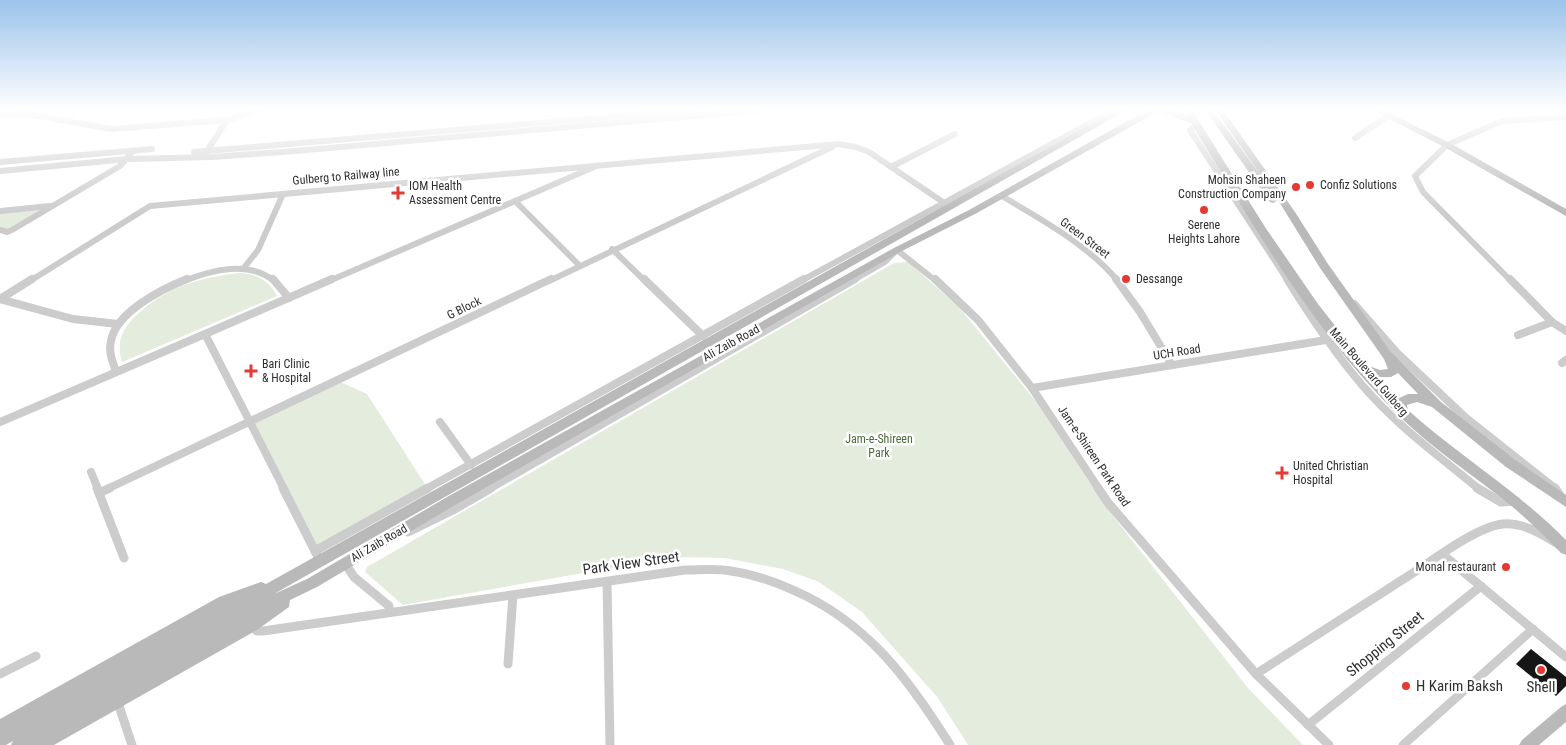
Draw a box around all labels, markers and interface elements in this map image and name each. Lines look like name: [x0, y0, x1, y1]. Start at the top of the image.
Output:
street label: Gulberg to Railway line: [292, 164, 400, 188]
place label: Mohsin Shaheen Construction Company: [1178, 173, 1286, 201]
place label: Confiz Solutions: [1320, 178, 1397, 192]
place label: IOM Health Assessment Centre: [409, 179, 502, 207]
marker: Confiz Solutions: [1304, 179, 1316, 191]
marker: Mohsin Shaheen Construction Company: [1290, 181, 1302, 193]
marker: IOM Health Assessment Centre: [391, 186, 405, 200]
marker: Serene Heights Lahore: [1198, 204, 1210, 216]
street label: Green Street: [1057, 215, 1113, 261]
place label: Serene Heights Lahore: [1168, 218, 1240, 246]
place label: Dessange: [1136, 272, 1183, 286]
marker: Dessange: [1120, 273, 1132, 285]
street label: G Block: [445, 294, 484, 322]
street label: Ali Zaib Road: [700, 322, 762, 364]
street label: Main Boulevard Gulberg: [1327, 325, 1411, 419]
street label: UCH Road: [1152, 341, 1202, 363]
place label: Bari Clinic & Hospital: [262, 357, 311, 385]
marker: Bari Clinic & Hospital: [244, 364, 258, 378]
street label: Jam-e-Shireen Park Road: [1055, 403, 1133, 509]
park label: Jam-e-Shireen Park: [845, 432, 913, 460]
place label: United Christian Hospital: [1293, 459, 1369, 487]
marker: United Christian Hospital: [1275, 466, 1289, 480]
street label: Ali Zaib Road: [348, 521, 410, 565]
street label: Park View Street: [582, 547, 680, 579]
place label: Monal restaurant: [1416, 560, 1496, 574]
marker: Monal restaurant: [1500, 561, 1512, 573]
street label: Shopping Street: [1343, 607, 1427, 681]
marker: Shell: [1535, 664, 1547, 676]
place label: H Karim Baksh: [1416, 677, 1503, 695]
place label: Shell: [1527, 678, 1555, 696]
marker: H Karim Baksh: [1400, 680, 1412, 692]

